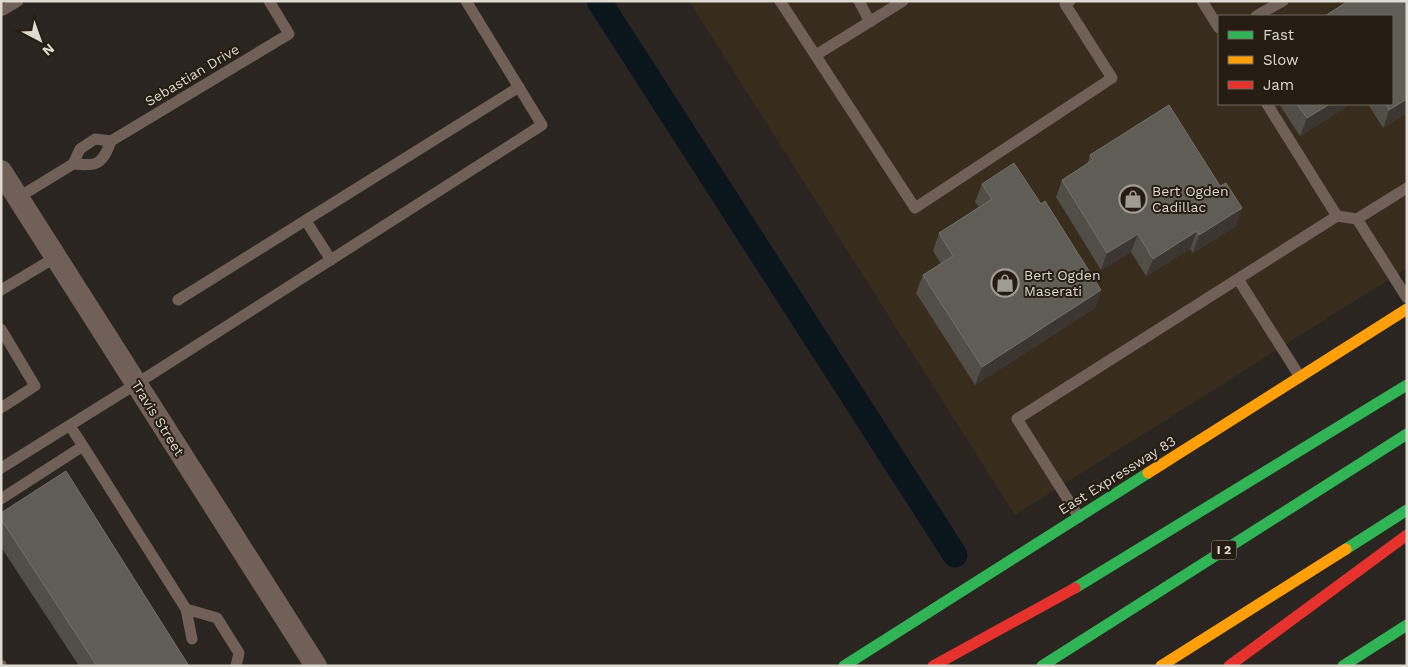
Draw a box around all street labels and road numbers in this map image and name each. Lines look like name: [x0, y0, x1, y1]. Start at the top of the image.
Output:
street label: Sebastian Drive: [142, 41, 242, 109]
street label: Travis Street: [128, 377, 188, 459]
street label: East Expressway 83: [1055, 432, 1179, 518]
road number: I 2: [1212, 540, 1236, 560]

